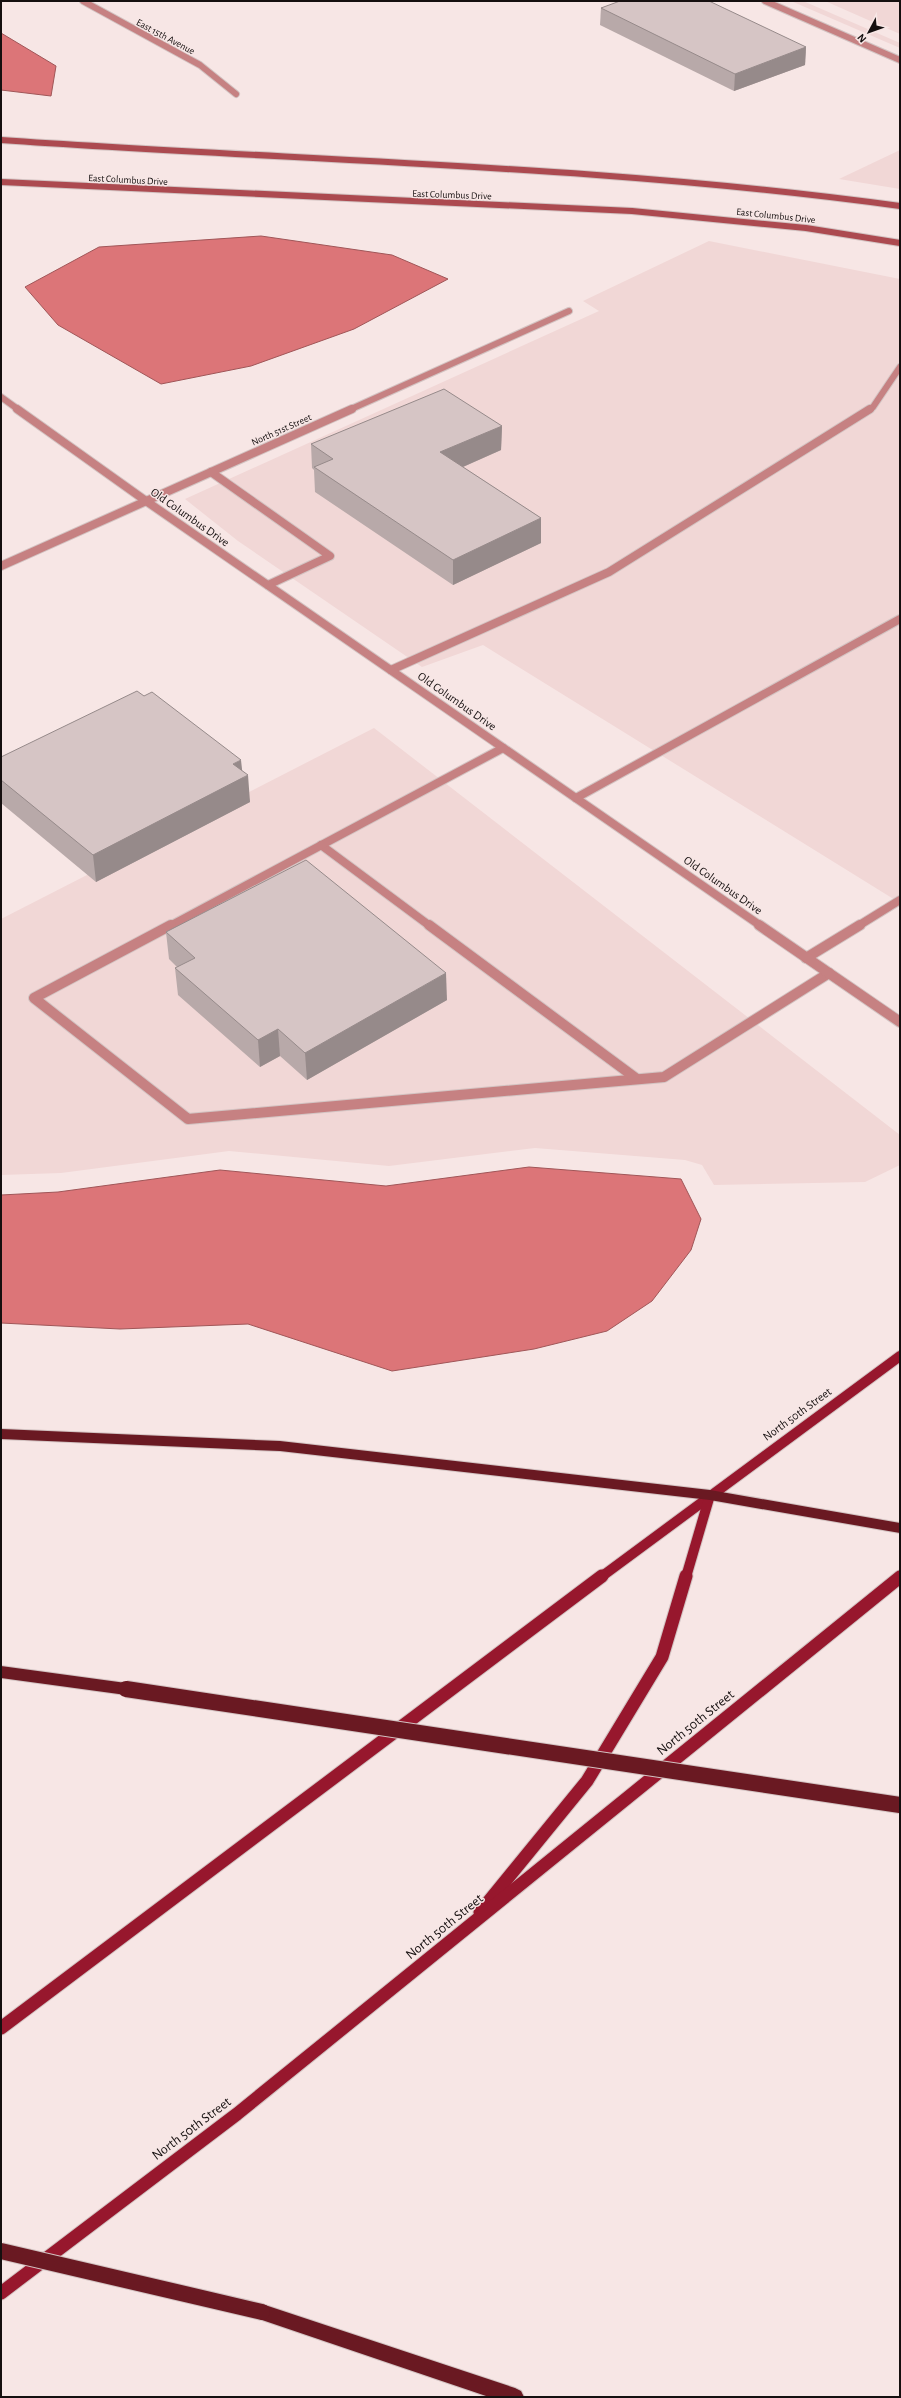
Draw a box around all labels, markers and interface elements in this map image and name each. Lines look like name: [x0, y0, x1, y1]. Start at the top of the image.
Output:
north arrow: [849, 12, 889, 52]
street label: East 15th Avenue: [135, 17, 197, 57]
text: N: [855, 32, 868, 45]
street label: East Columbus Drive: [88, 173, 168, 187]
street label: East Columbus Drive: [412, 189, 492, 201]
street label: East Columbus Drive: [736, 207, 816, 225]
street label: North 51st Street: [250, 412, 314, 448]
street label: Old Columbus Drive: [149, 485, 231, 549]
street label: Old Columbus Drive: [416, 669, 498, 733]
street label: Old Columbus Drive: [682, 853, 764, 917]
street label: North 50th Street: [761, 1385, 834, 1443]
street label: North 50th Street: [654, 1687, 737, 1758]
street label: North 50th Street: [403, 1891, 486, 1962]
street label: North 50th Street: [150, 2094, 234, 2163]

